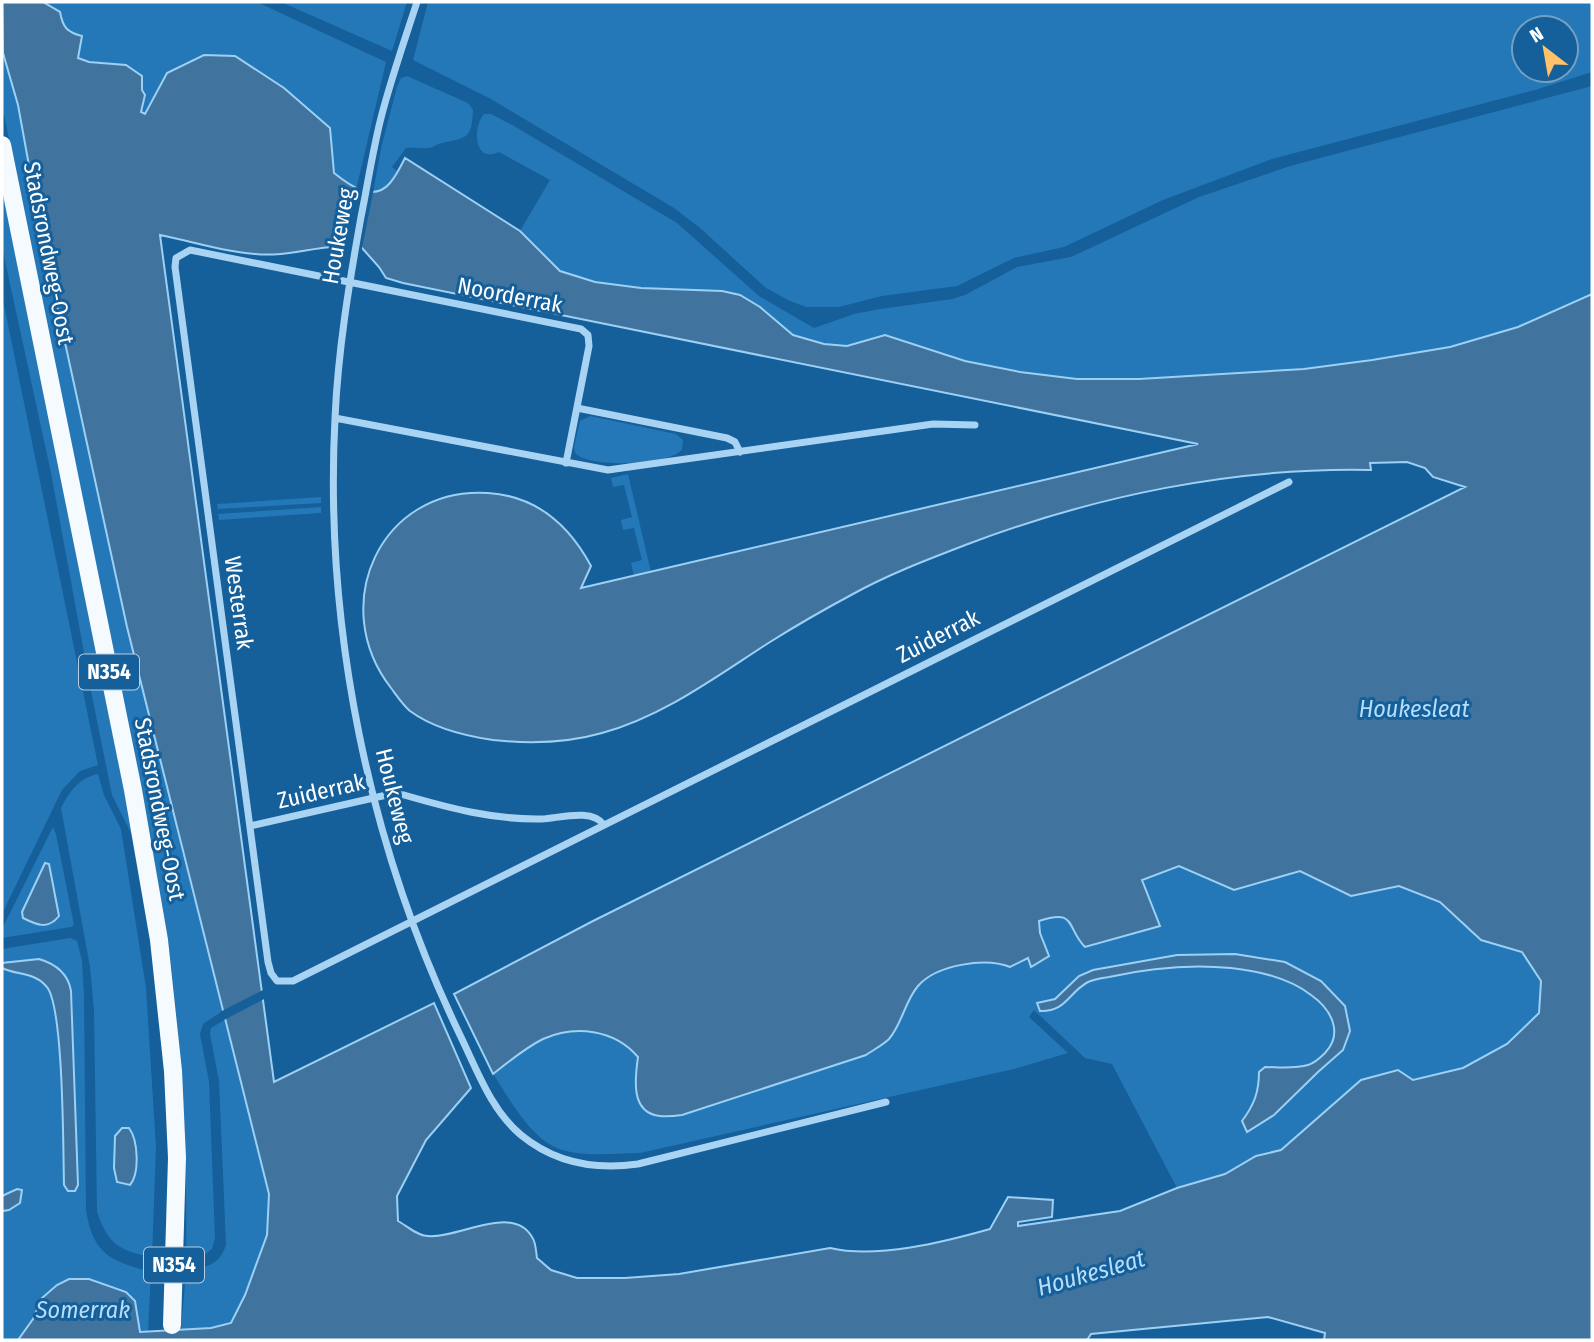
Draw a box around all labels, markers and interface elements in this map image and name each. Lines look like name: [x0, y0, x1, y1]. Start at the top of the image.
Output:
north arrow: [1510, 14, 1580, 84]
text: N: [1526, 22, 1547, 48]
street label: Stadsrondweg-Oost: [18, 159, 81, 347]
street label: Houkeweg: [316, 186, 360, 286]
street label: Noorderrak: [455, 271, 565, 319]
street label: Westerrak: [219, 554, 259, 652]
street label: Zuiderrak: [892, 603, 984, 669]
road number: N354: [79, 654, 139, 690]
water label: Houkesleat: [1359, 695, 1469, 723]
street label: Stadsrondweg-Oost: [129, 715, 192, 903]
street label: Houkeweg: [370, 745, 420, 847]
street label: Zuiderrak: [274, 767, 368, 815]
water label: Houkesleat: [1034, 1244, 1148, 1302]
road number: N354: [144, 1248, 204, 1282]
water label: Somerrak: [35, 1296, 130, 1324]

